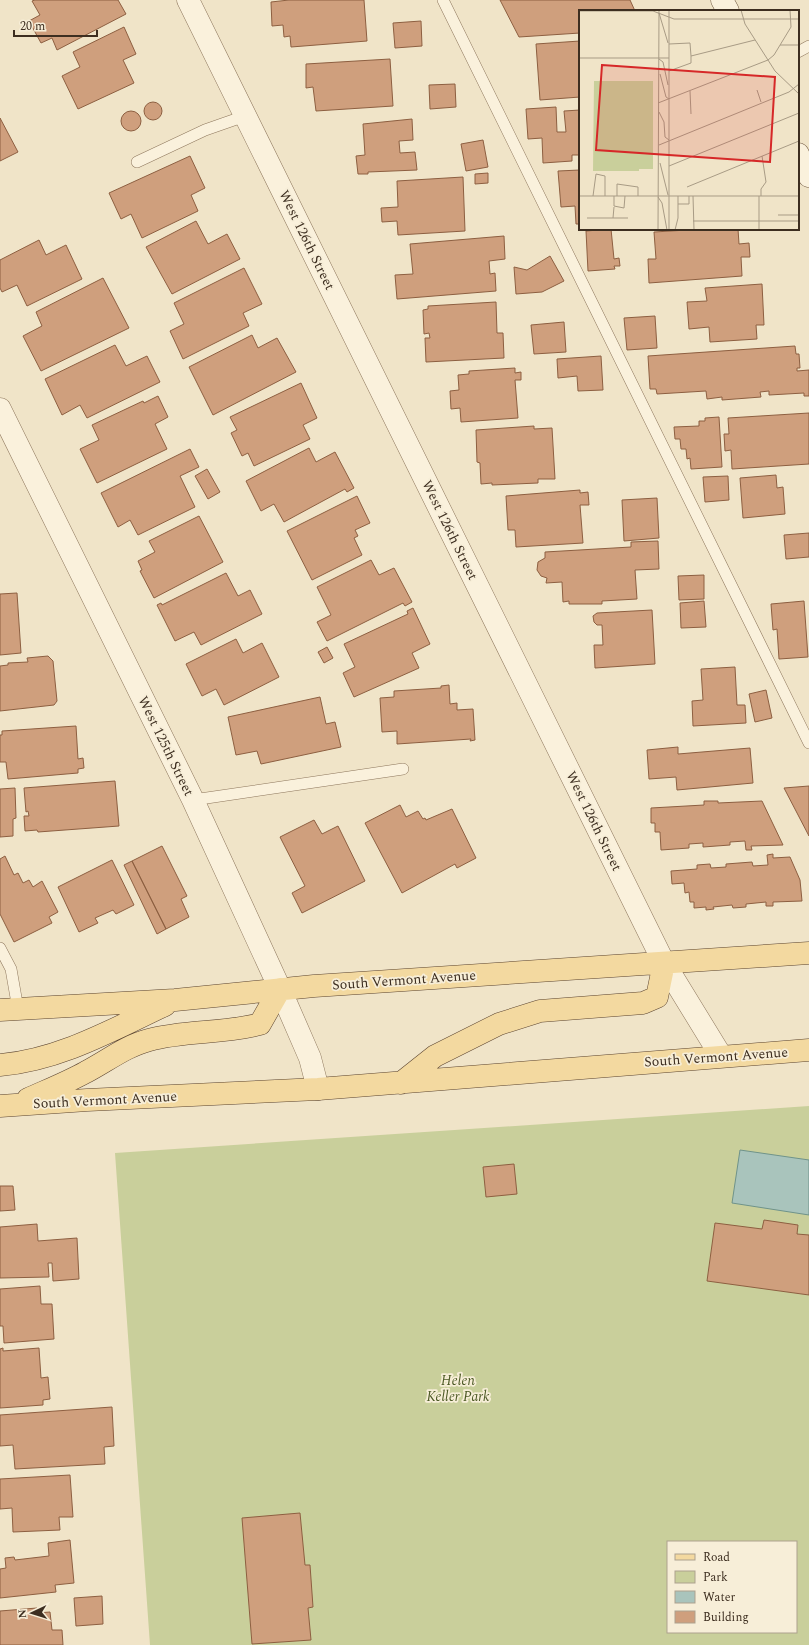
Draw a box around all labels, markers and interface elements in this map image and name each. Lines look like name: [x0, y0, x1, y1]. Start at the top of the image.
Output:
inset map: [579, 10, 799, 230]
scale bar: [14, 12, 97, 38]
text: 20 m: [20, 17, 45, 36]
street label: West 126th Street: [274, 186, 340, 294]
street label: West 126th Street: [417, 476, 483, 584]
street label: West 125th Street: [133, 692, 199, 800]
street label: West 126th Street: [561, 767, 627, 875]
street label: South Vermont Avenue: [331, 964, 477, 996]
street label: South Vermont Avenue: [643, 1041, 789, 1073]
street label: South Vermont Avenue: [32, 1086, 178, 1114]
park label: Helen Keller Park: [426, 1370, 490, 1407]
legend: [667, 1541, 797, 1633]
text: Road: [703, 1548, 730, 1567]
text: Park: [703, 1568, 728, 1587]
text: Water: [703, 1588, 735, 1607]
north arrow: [12, 1593, 52, 1633]
text: Building: [703, 1608, 749, 1627]
text: N: [14, 1609, 31, 1619]

